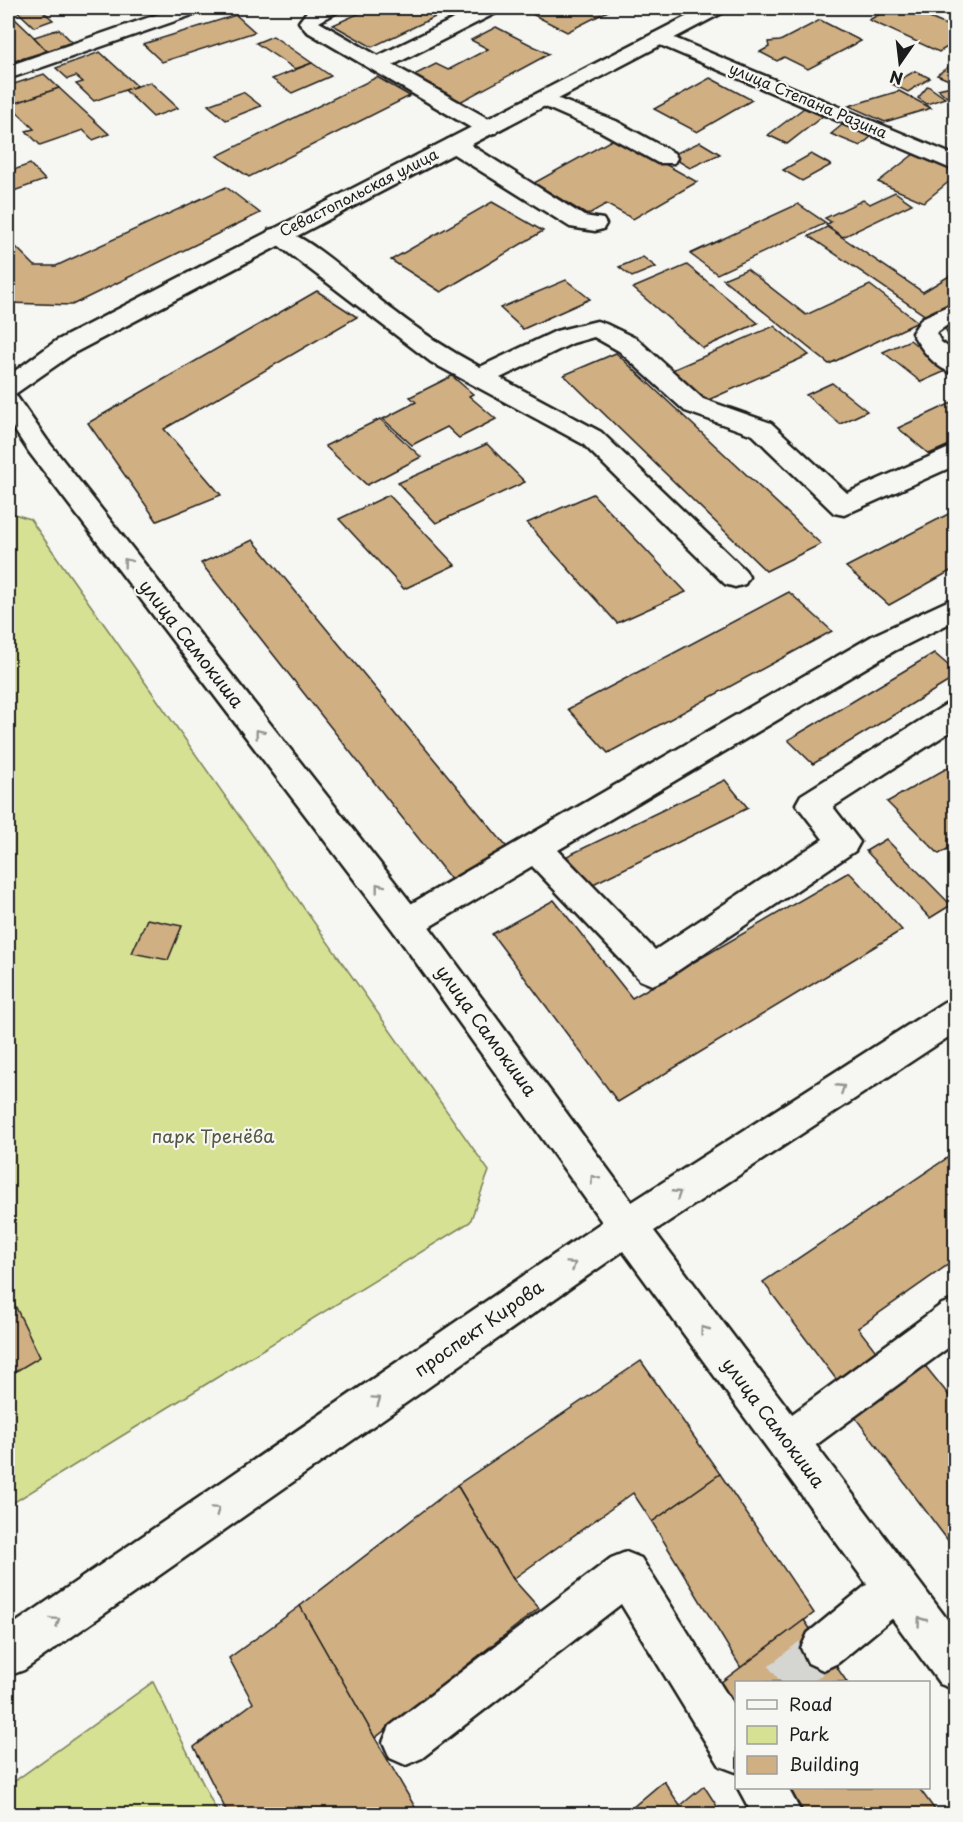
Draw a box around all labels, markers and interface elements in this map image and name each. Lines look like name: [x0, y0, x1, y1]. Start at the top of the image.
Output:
north arrow: [870, 33, 930, 93]
street label: улица Степана Разина: [726, 56, 892, 144]
text: N: [887, 65, 905, 92]
street label: Севастопольская улица: [275, 141, 442, 242]
one-way arrow: [123, 558, 134, 569]
street label: улица Самокиша: [133, 573, 251, 714]
one-way arrow: [256, 728, 267, 739]
one-way arrow: [375, 882, 386, 893]
street label: улица Самокиша: [430, 959, 545, 1102]
one-way arrow: [834, 1084, 845, 1095]
park label: парк Тренёва: [152, 1122, 275, 1149]
one-way arrow: [590, 1175, 601, 1186]
one-way arrow: [670, 1190, 681, 1201]
one-way arrow: [565, 1261, 576, 1272]
street label: проспект Кирова: [408, 1273, 549, 1383]
one-way arrow: [700, 1325, 711, 1336]
street label: улица Самокиша: [716, 1351, 833, 1493]
one-way arrow: [371, 1395, 381, 1407]
one-way arrow: [210, 1506, 221, 1517]
one-way arrow: [917, 1616, 928, 1627]
one-way arrow: [49, 1617, 60, 1628]
legend: [735, 1681, 930, 1789]
text: Road: [789, 1690, 833, 1717]
text: Park: [789, 1720, 829, 1747]
text: Building: [789, 1750, 859, 1777]

